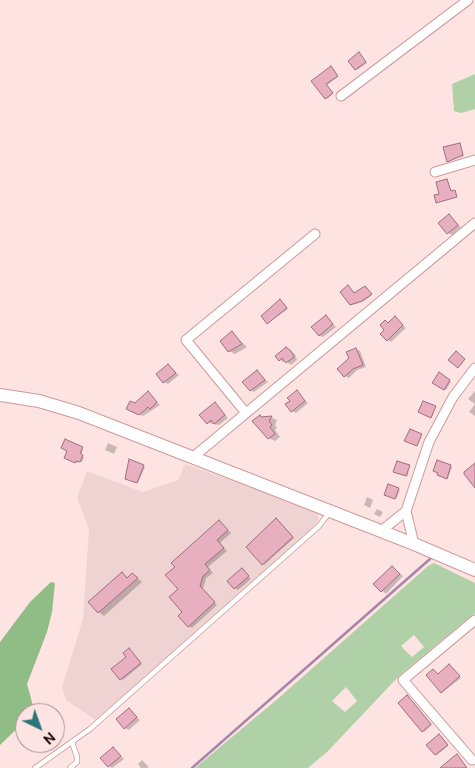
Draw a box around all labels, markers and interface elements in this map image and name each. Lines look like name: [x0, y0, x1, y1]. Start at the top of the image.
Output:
north arrow: [15, 703, 65, 753]
text: N: [40, 729, 59, 748]

